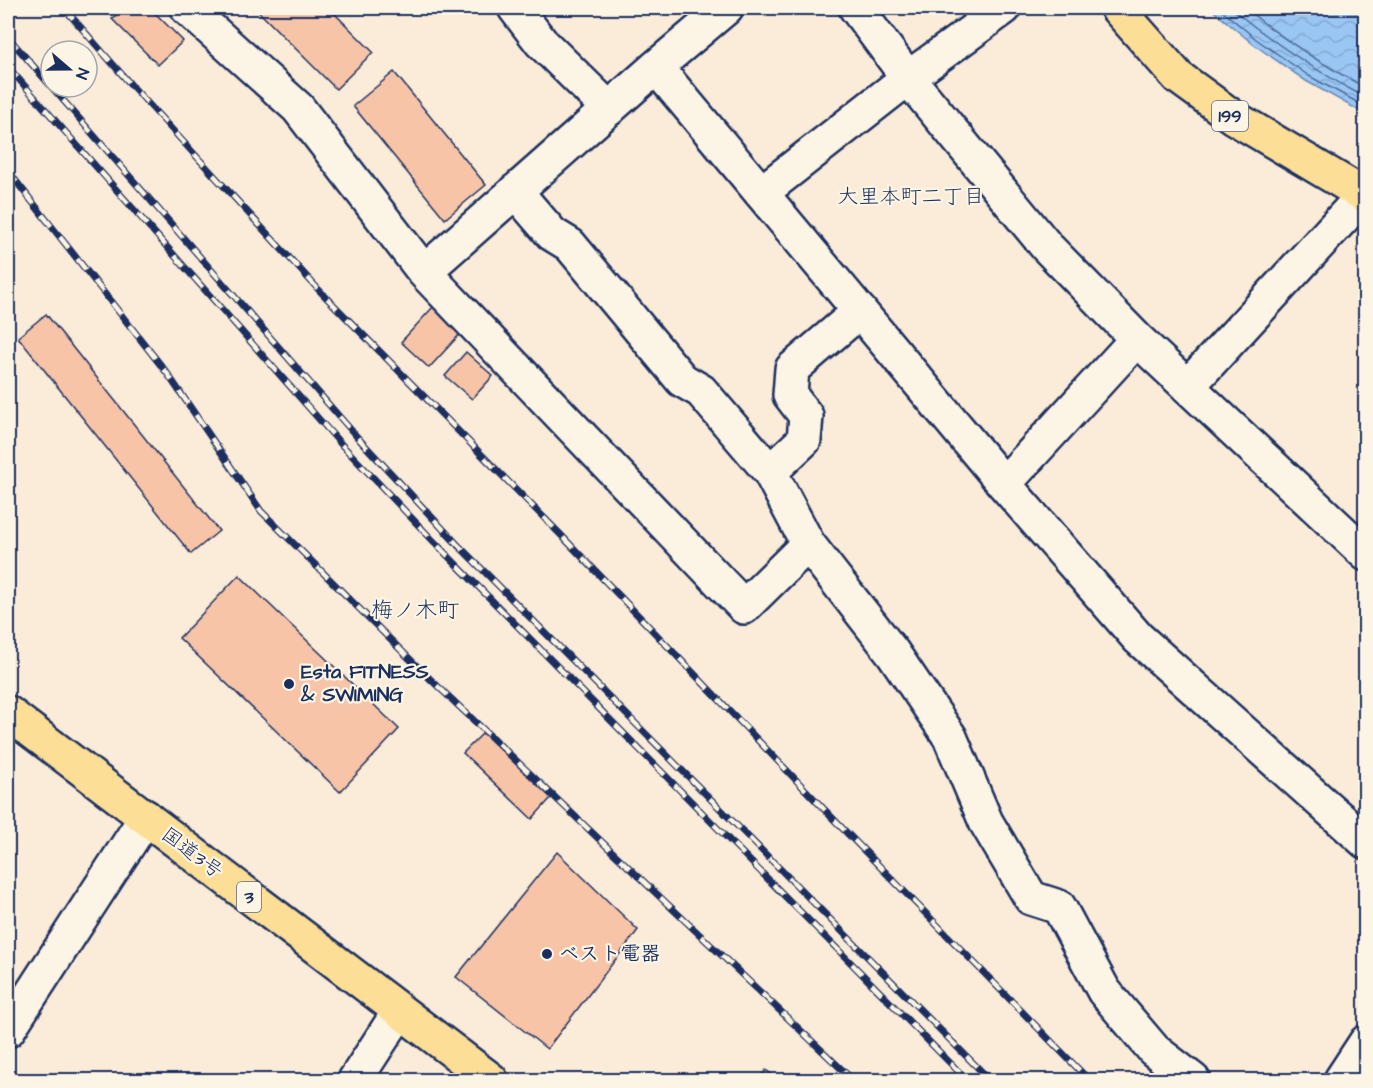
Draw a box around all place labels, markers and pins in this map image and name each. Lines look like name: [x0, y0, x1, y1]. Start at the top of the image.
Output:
place label: Esta FITNESS & SWIMING: [300, 658, 429, 709]
marker: Esta FITNESS & SWIMING: [282, 677, 296, 691]
place label: ベスト電器: [559, 940, 661, 968]
marker: ベスト電器: [540, 947, 554, 961]

